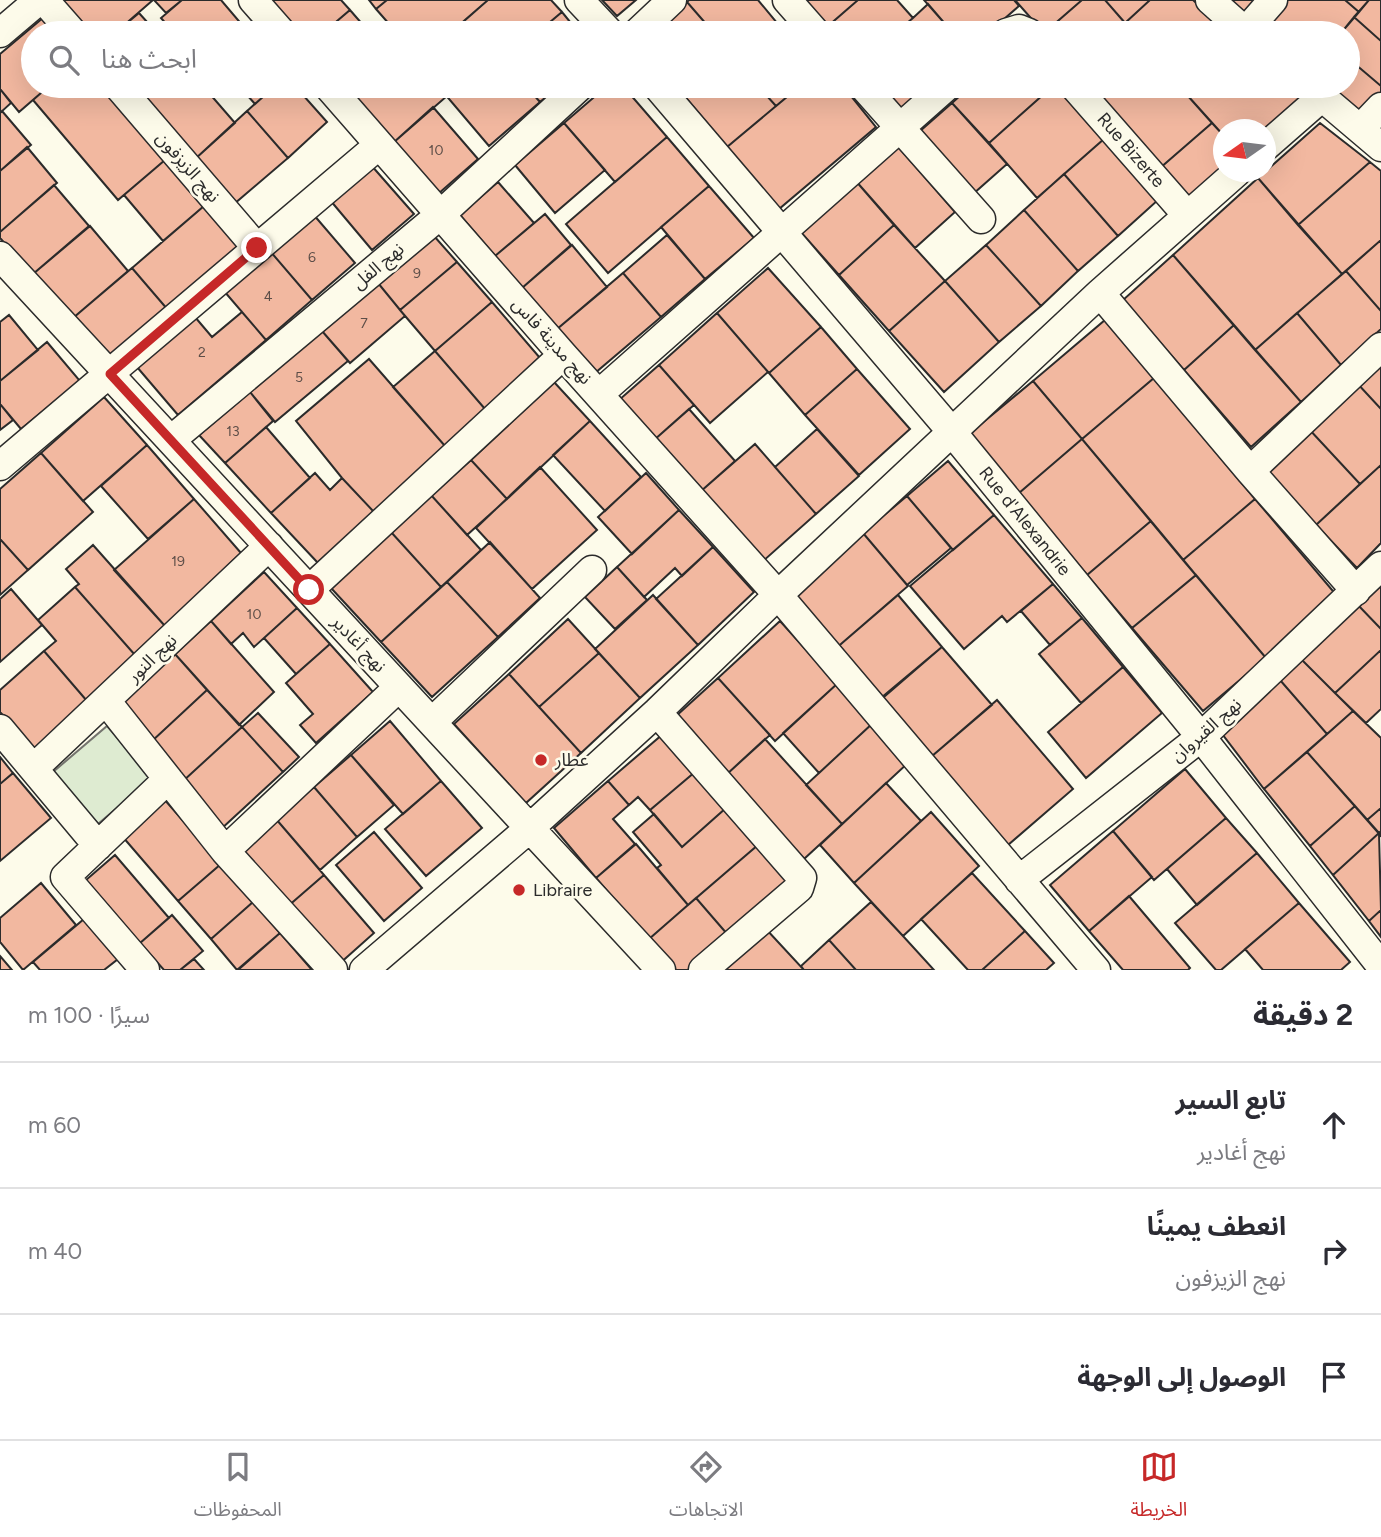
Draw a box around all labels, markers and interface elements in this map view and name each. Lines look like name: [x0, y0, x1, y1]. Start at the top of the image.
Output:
search box: [21, 21, 1360, 98]
icon: search: [45, 41, 83, 79]
text: ابحث هنا: [101, 43, 197, 75]
street label: Rue Bizerte: [1092, 108, 1170, 192]
north arrow: [1213, 119, 1276, 182]
street label: نهج الزيزفون: [150, 127, 225, 208]
house number: 10: [429, 142, 443, 159]
route end: [241, 232, 272, 263]
street label: نهج الفل: [348, 238, 410, 296]
house number: 6: [308, 249, 316, 266]
house number: 9: [413, 265, 421, 282]
house number: 4: [264, 288, 273, 305]
street label: نهج مدينة فاس: [506, 293, 597, 390]
house number: 7: [360, 315, 368, 332]
house number: 2: [198, 344, 206, 361]
house number: 5: [295, 369, 303, 386]
house number: 13: [226, 423, 240, 440]
street label: Rue d'Alexandrie: [974, 462, 1076, 580]
house number: 19: [171, 553, 185, 570]
route start: [293, 574, 324, 605]
house number: 10: [247, 606, 261, 623]
street label: نهج أغادير: [325, 610, 391, 678]
street label: نهج النور: [122, 629, 183, 689]
street label: نهج القيروان: [1166, 693, 1247, 768]
place label: عطار: [554, 749, 589, 771]
marker: عطار: [533, 752, 549, 768]
place label: Libraire: [533, 879, 593, 901]
marker: Libraire: [511, 882, 527, 898]
text: 2 دقيقة: [1253, 996, 1353, 1033]
text: سيرًا · 100 m: [28, 1001, 150, 1029]
text: تابع السير: [1175, 1084, 1286, 1116]
icon: ahead: [1315, 1106, 1353, 1144]
text: 60 m: [28, 1111, 81, 1139]
text: نهج أغادير: [1197, 1138, 1286, 1166]
text: انعطف يمينًا: [1147, 1210, 1286, 1242]
icon: right: [1315, 1232, 1353, 1270]
text: 40 m: [28, 1237, 82, 1265]
text: نهج الزيزفون: [1175, 1264, 1286, 1292]
icon: arrive: [1315, 1358, 1353, 1396]
text: الوصول إلى الوجهة: [1077, 1361, 1286, 1393]
tab: المحفوظات: [194, 1448, 282, 1530]
tab: الاتجاهات: [669, 1448, 743, 1530]
tab: الخريطة: [1130, 1448, 1187, 1530]

